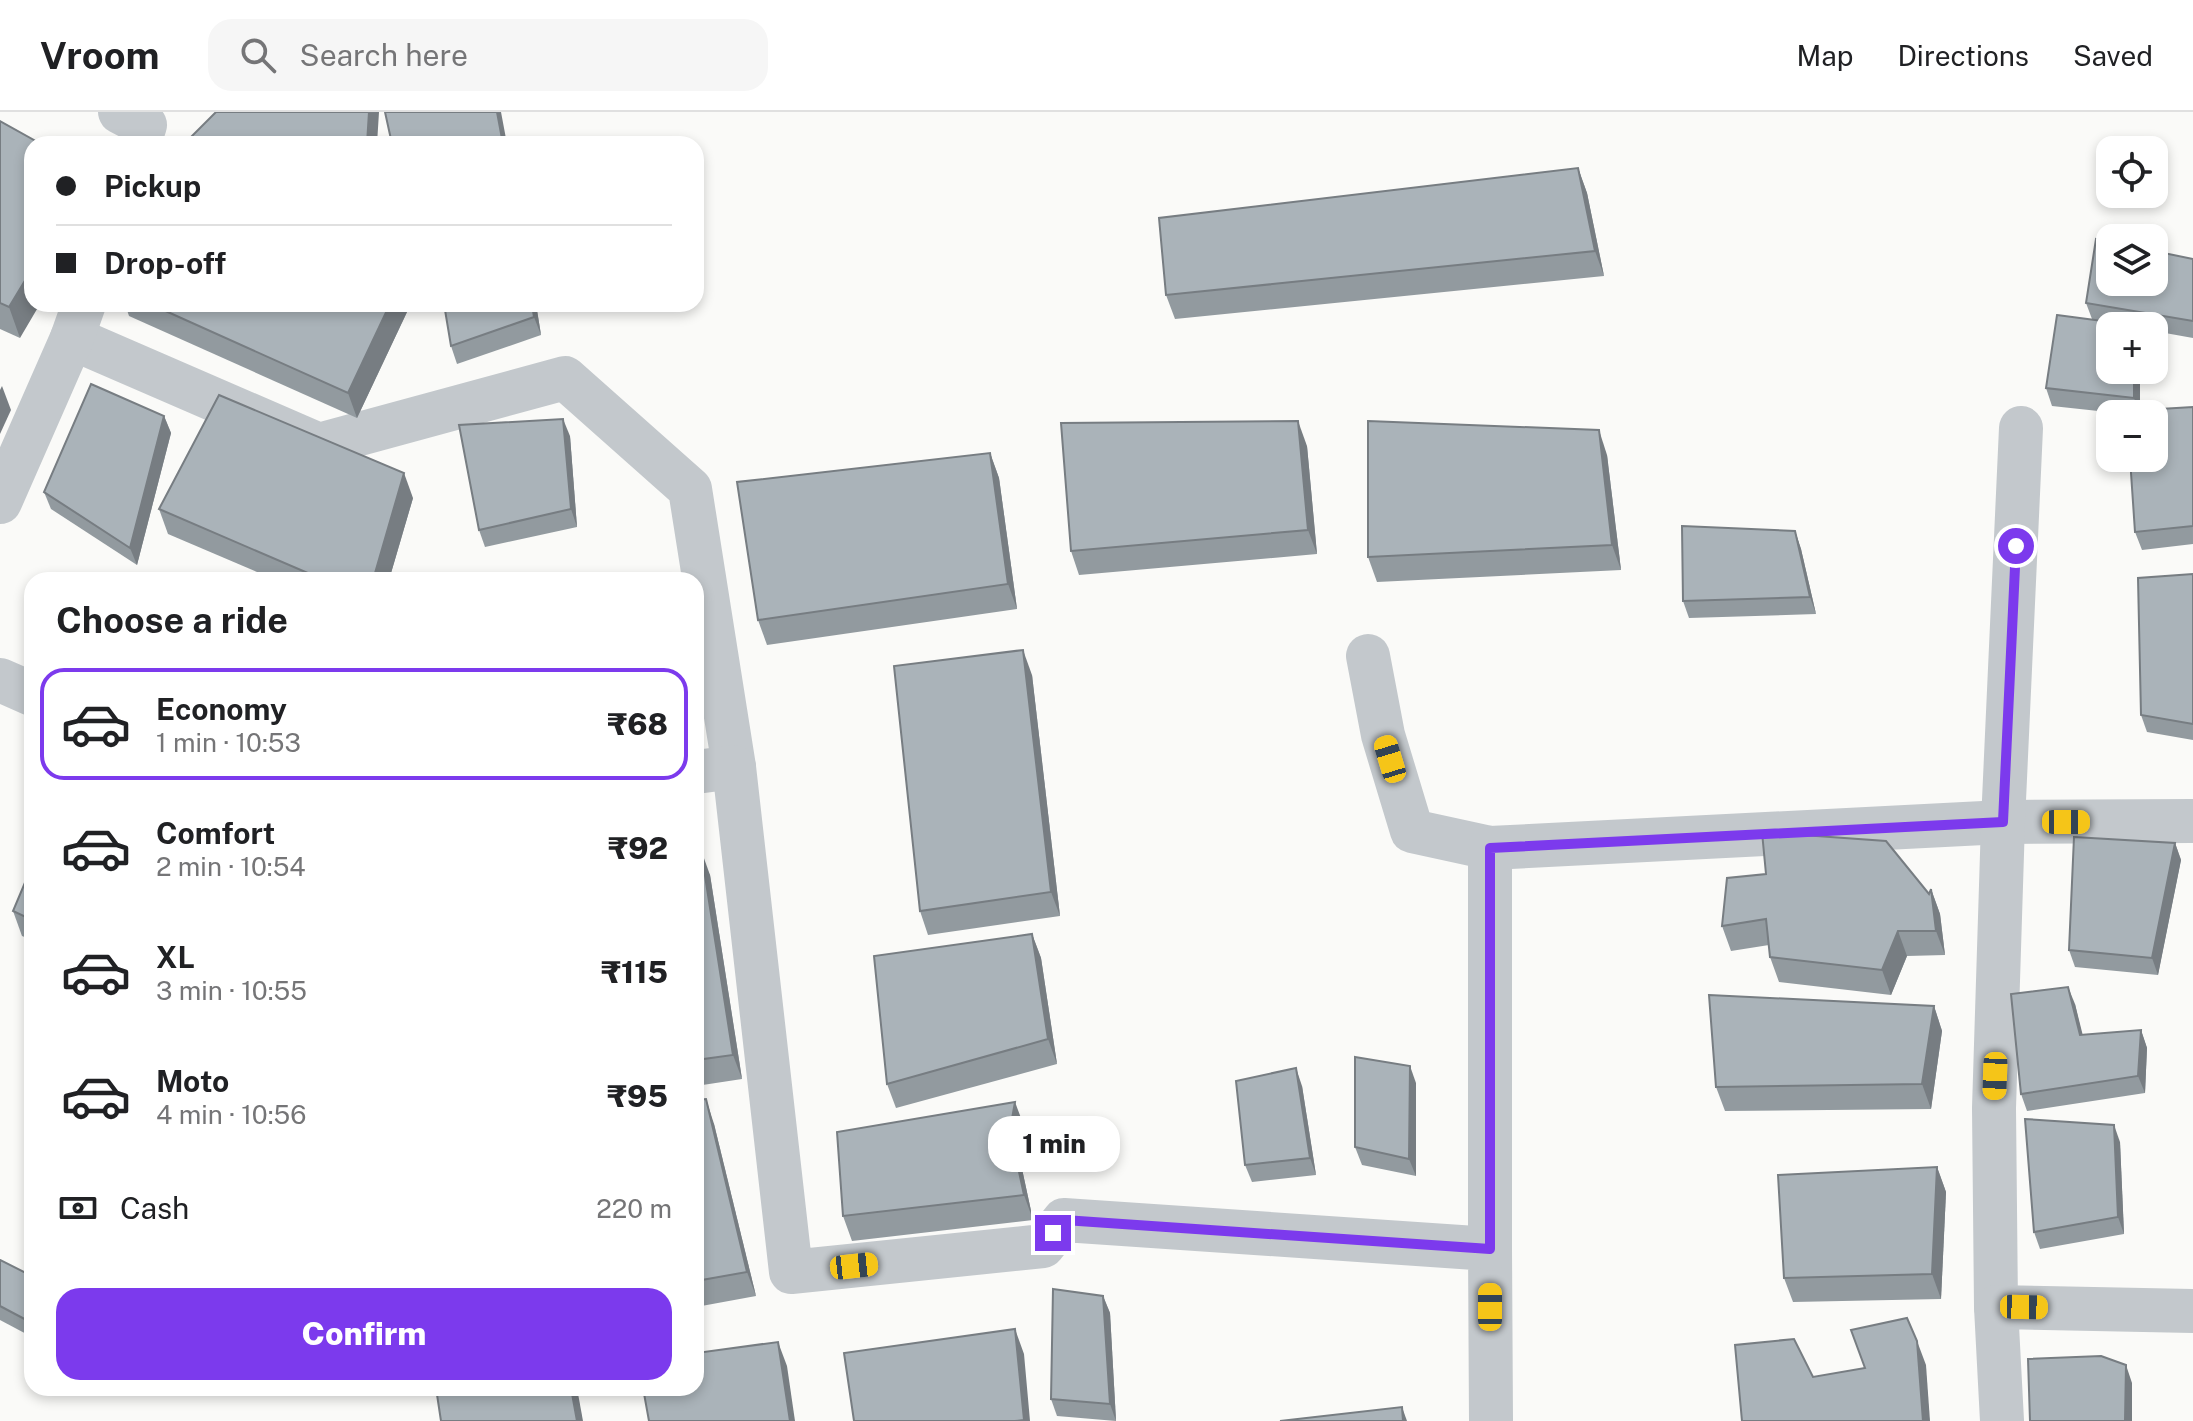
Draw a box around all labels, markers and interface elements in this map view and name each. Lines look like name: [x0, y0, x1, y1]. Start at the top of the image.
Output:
search box: [208, 19, 768, 91]
text: Vroom: [40, 33, 160, 78]
icon: search: [236, 33, 280, 77]
text: Search here: [300, 37, 468, 73]
text: Map: [1797, 39, 1853, 72]
text: Directions: [1897, 39, 2029, 72]
text: Saved: [2073, 39, 2153, 72]
map controls: [2096, 136, 2168, 472]
button: locate: [2096, 136, 2168, 208]
text: Pickup: [104, 168, 201, 204]
button: layers: [2096, 224, 2168, 296]
text: Drop-off: [104, 245, 226, 281]
button: +: [2096, 312, 2168, 384]
button: −: [2096, 400, 2168, 472]
route start: [1998, 528, 2034, 564]
text: Choose a ride: [56, 599, 288, 641]
icon: car: [60, 688, 132, 760]
text: Economy: [156, 691, 287, 727]
text: ₹68: [607, 706, 668, 742]
text: 1 min · 10:53: [156, 727, 301, 758]
car: [1372, 733, 1408, 785]
car: [2042, 810, 2090, 834]
icon: car: [60, 812, 132, 884]
text: Comfort: [156, 815, 275, 851]
text: ₹92: [608, 830, 668, 866]
text: 2 min · 10:54: [156, 851, 306, 882]
icon: car: [60, 936, 132, 1008]
text: XL: [156, 939, 195, 975]
text: ₹115: [601, 954, 668, 990]
text: 3 min · 10:55: [156, 975, 307, 1006]
car: [1982, 1052, 2008, 1100]
icon: car: [60, 1060, 132, 1132]
text: Moto: [156, 1063, 229, 1099]
text: ₹95: [607, 1078, 668, 1114]
text: 4 min · 10:56: [156, 1099, 306, 1130]
callout: 1 min: [987, 1117, 1119, 1173]
text: 1 min: [1022, 1128, 1086, 1159]
icon: cash: [56, 1186, 100, 1230]
text: Cash: [120, 1190, 189, 1226]
text: 220 m: [596, 1193, 672, 1224]
route end: [1035, 1215, 1071, 1251]
car: [829, 1252, 879, 1280]
car: [1478, 1283, 1502, 1331]
button: Confirm: [56, 1288, 672, 1380]
car: [2000, 1295, 2048, 1319]

